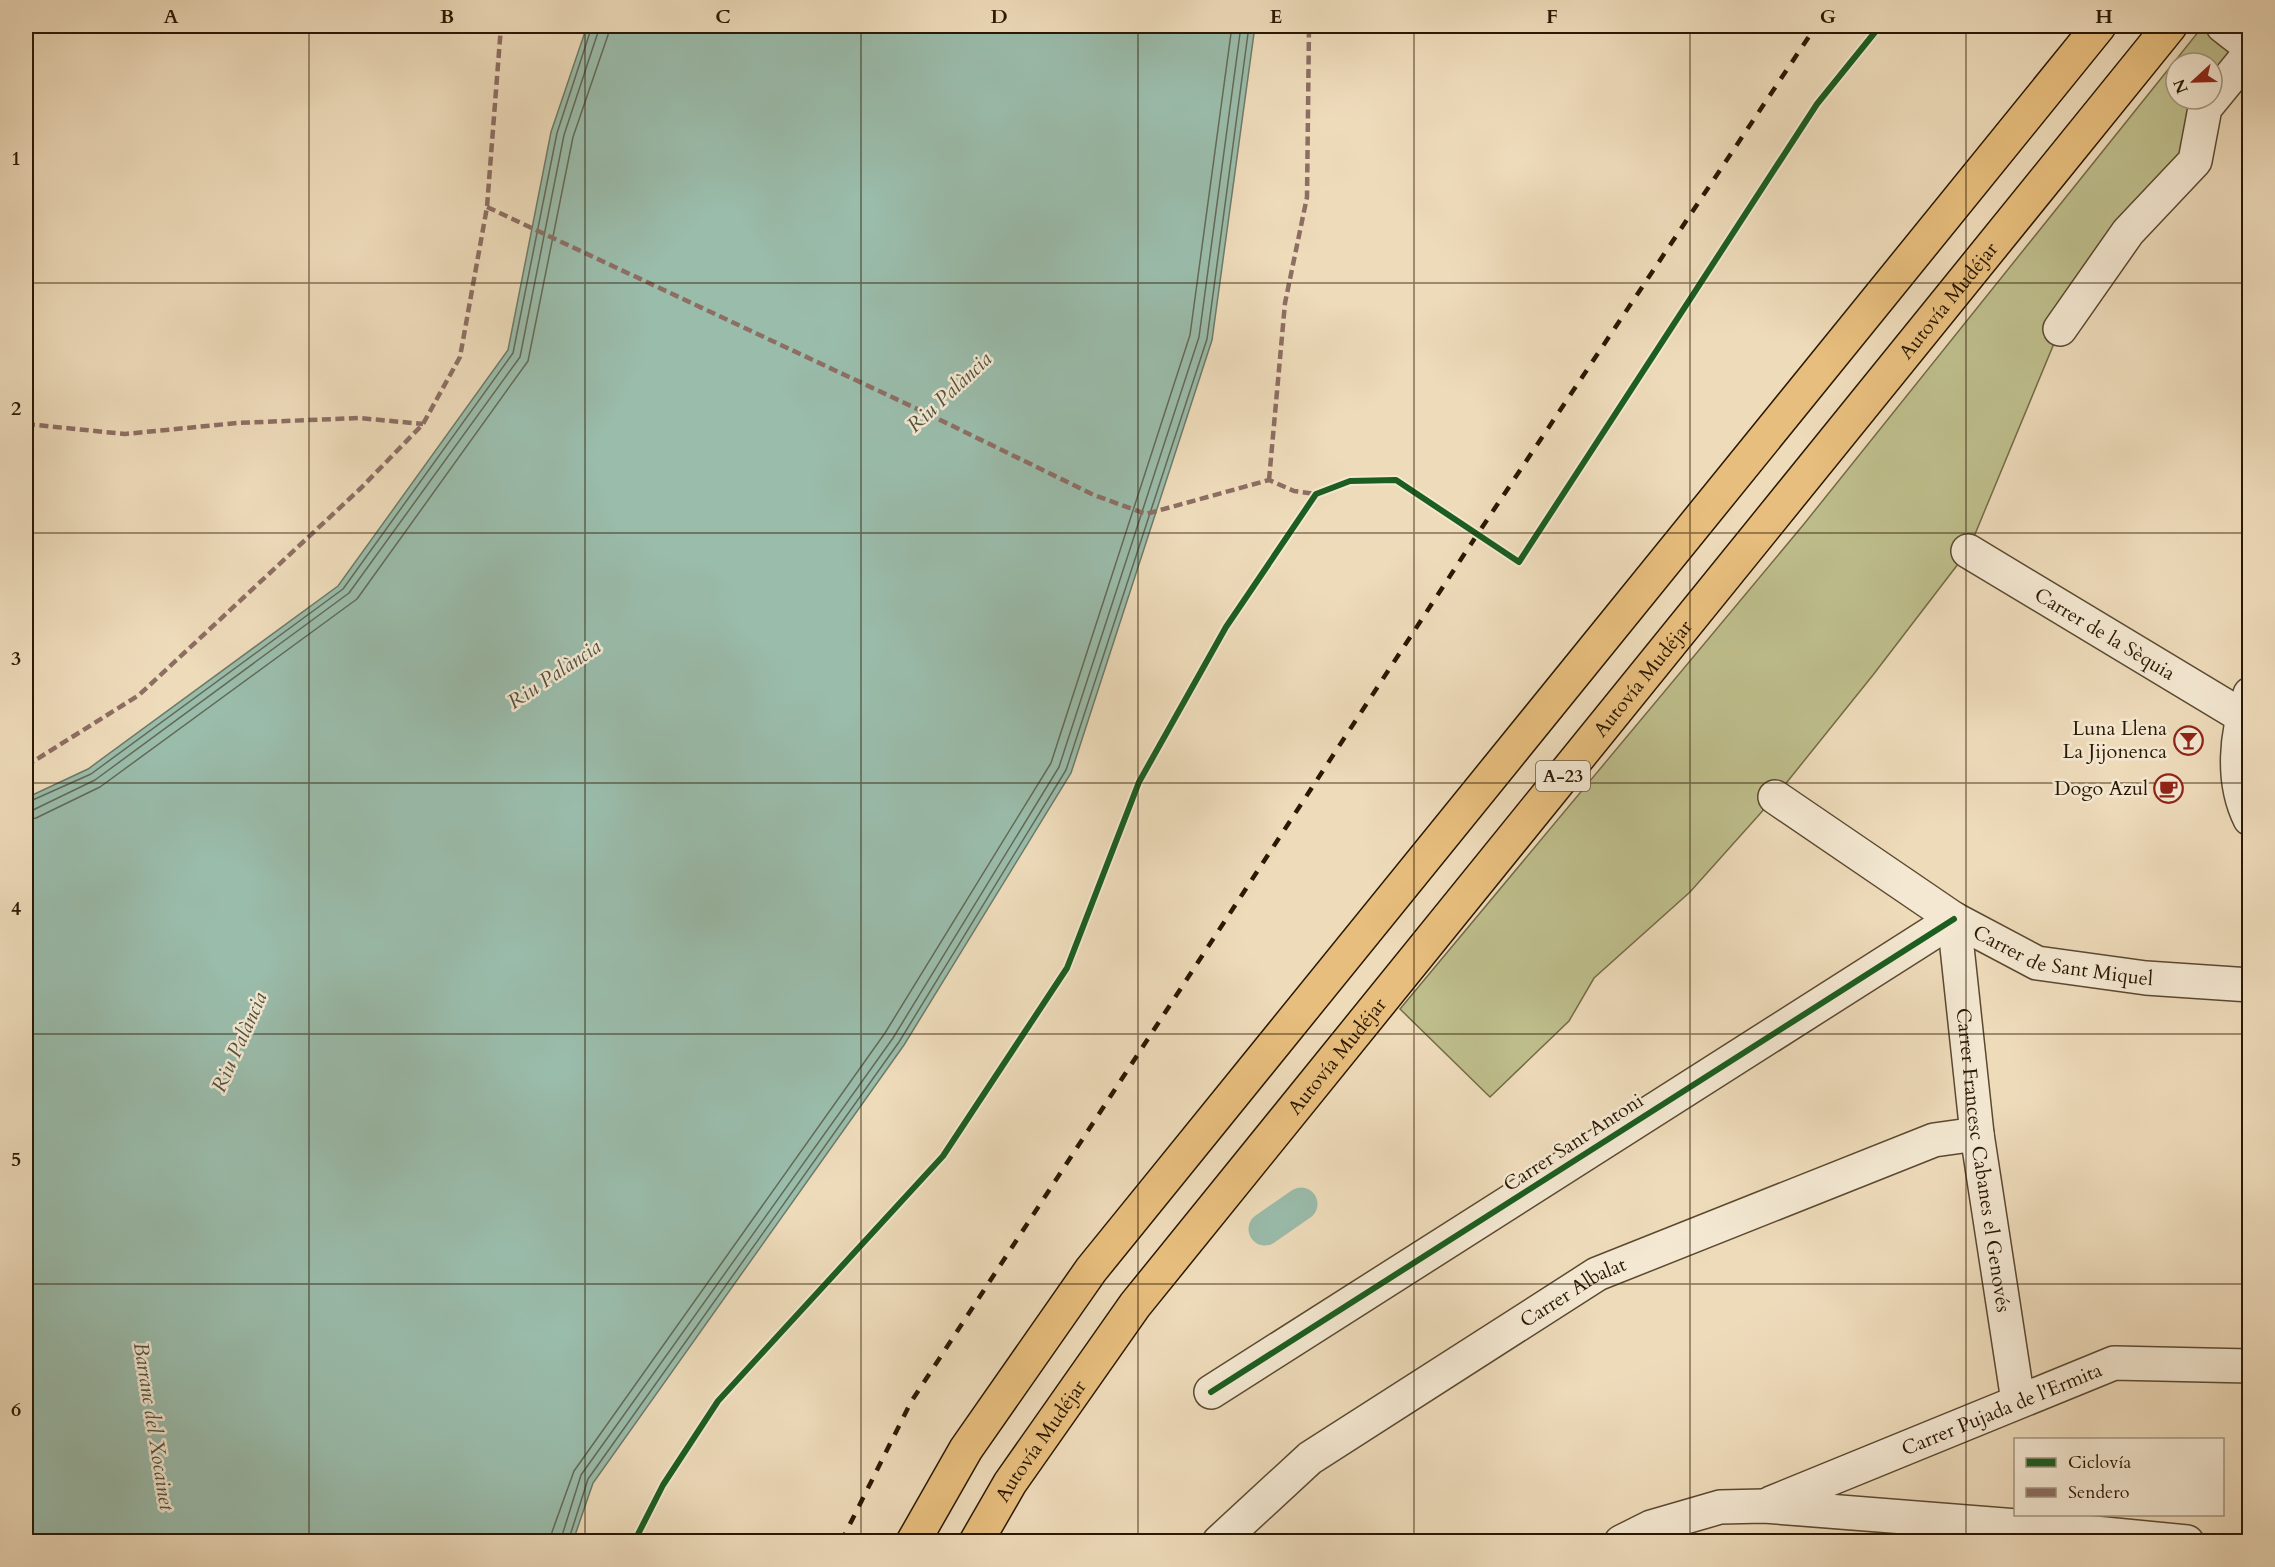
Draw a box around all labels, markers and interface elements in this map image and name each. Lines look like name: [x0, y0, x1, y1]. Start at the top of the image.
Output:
text: A: [163, 3, 179, 30]
text: B: [440, 3, 454, 30]
text: C: [715, 3, 731, 30]
text: D: [990, 3, 1008, 30]
text: E: [1270, 3, 1282, 30]
text: F: [1546, 3, 1558, 30]
text: G: [1820, 3, 1836, 30]
text: H: [2095, 3, 2113, 30]
north arrow: [2164, 51, 2224, 111]
text: N: [2168, 76, 2194, 97]
text: 1: [11, 145, 21, 172]
street label: Autovía Mudéjar: [1893, 236, 2004, 365]
water label: Riu Palància: [900, 345, 998, 439]
text: 2: [11, 395, 21, 422]
street label: Carrer de la Sèquia: [2029, 581, 2180, 687]
street label: Autovía Mudéjar: [1587, 614, 1699, 743]
water label: Riu Palància: [502, 632, 607, 716]
text: 3: [11, 645, 21, 672]
place label: Luna Llena La Jijonenca: [2062, 715, 2167, 765]
bar icon: Luna Llena La Jijonenca: [2172, 724, 2204, 756]
road number: A-23: [1536, 761, 1590, 791]
cafe icon: Dogo Azul: [2153, 772, 2185, 804]
place label: Dogo Azul: [2054, 775, 2148, 802]
text: 4: [11, 895, 21, 922]
street label: Carrer de Sant Miquel: [1968, 919, 2154, 992]
water label: Riu Palància: [204, 987, 274, 1097]
street label: Autovía Mudéjar: [1281, 992, 1393, 1120]
street label: Carrer Francesc Cabanes el Genovés: [1950, 1007, 2017, 1314]
street label: Carrer Sant Antoni: [1498, 1087, 1649, 1198]
text: 5: [11, 1146, 21, 1173]
street label: Carrer Albalat: [1515, 1251, 1630, 1334]
water label: Barranc del Xocainet: [126, 1340, 181, 1513]
street label: Carrer Pujada de l'Ermita: [1898, 1356, 2106, 1462]
street label: Autovía Mudéjar: [989, 1374, 1093, 1507]
text: 6: [11, 1396, 21, 1423]
legend: [2014, 1438, 2224, 1516]
text: Ciclovía: [2068, 1450, 2132, 1475]
text: Sendero: [2068, 1480, 2130, 1505]

